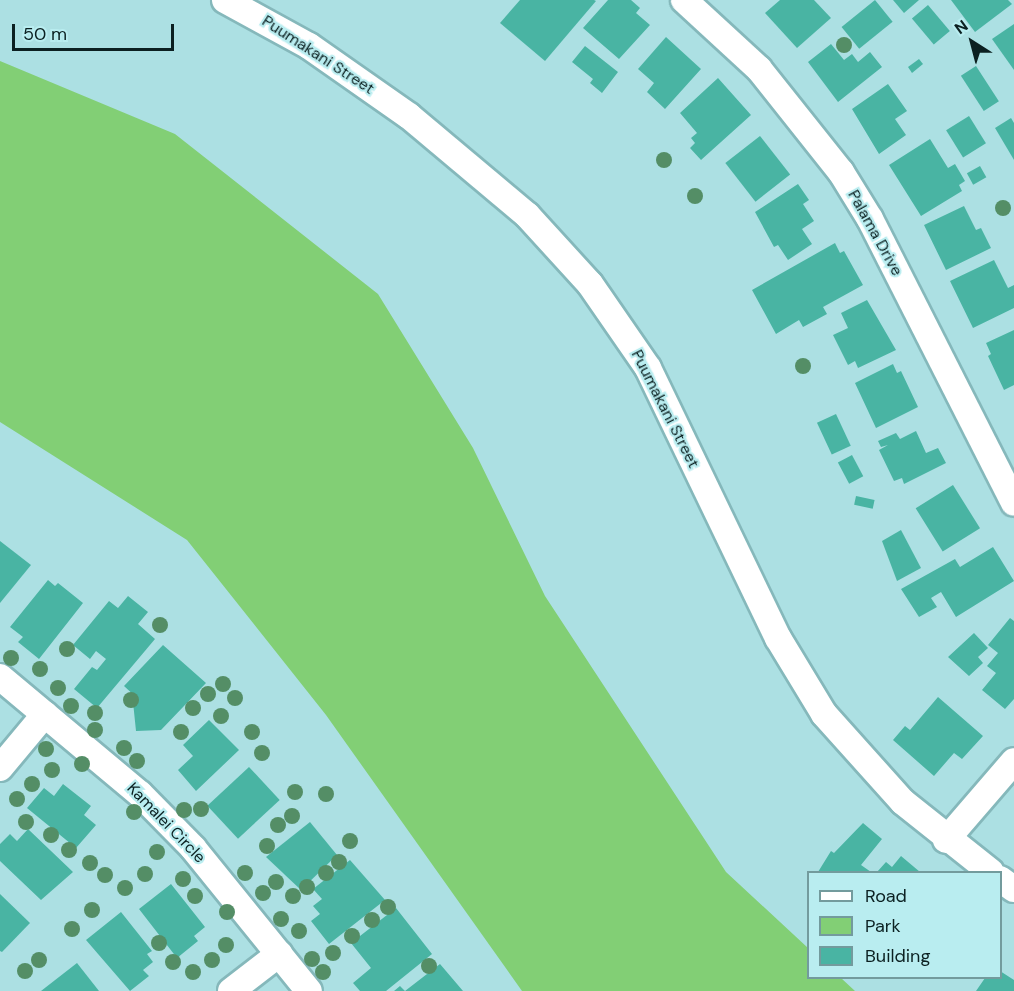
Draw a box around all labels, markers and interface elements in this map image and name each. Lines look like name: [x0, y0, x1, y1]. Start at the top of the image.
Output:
scale bar: [15, 12, 177, 50]
street label: Puumakani Street: [258, 12, 378, 98]
north arrow: [942, 12, 1002, 72]
text: N: [950, 15, 972, 39]
text: 50 m: [23, 22, 67, 46]
street label: Palama Drive: [844, 187, 906, 279]
street label: Puumakani Street: [627, 347, 703, 471]
street label: Kamalei Circle: [123, 779, 209, 867]
legend: [807, 871, 1002, 979]
text: Road: [865, 884, 907, 908]
text: Park: [865, 914, 901, 938]
text: Building: [865, 944, 930, 968]

